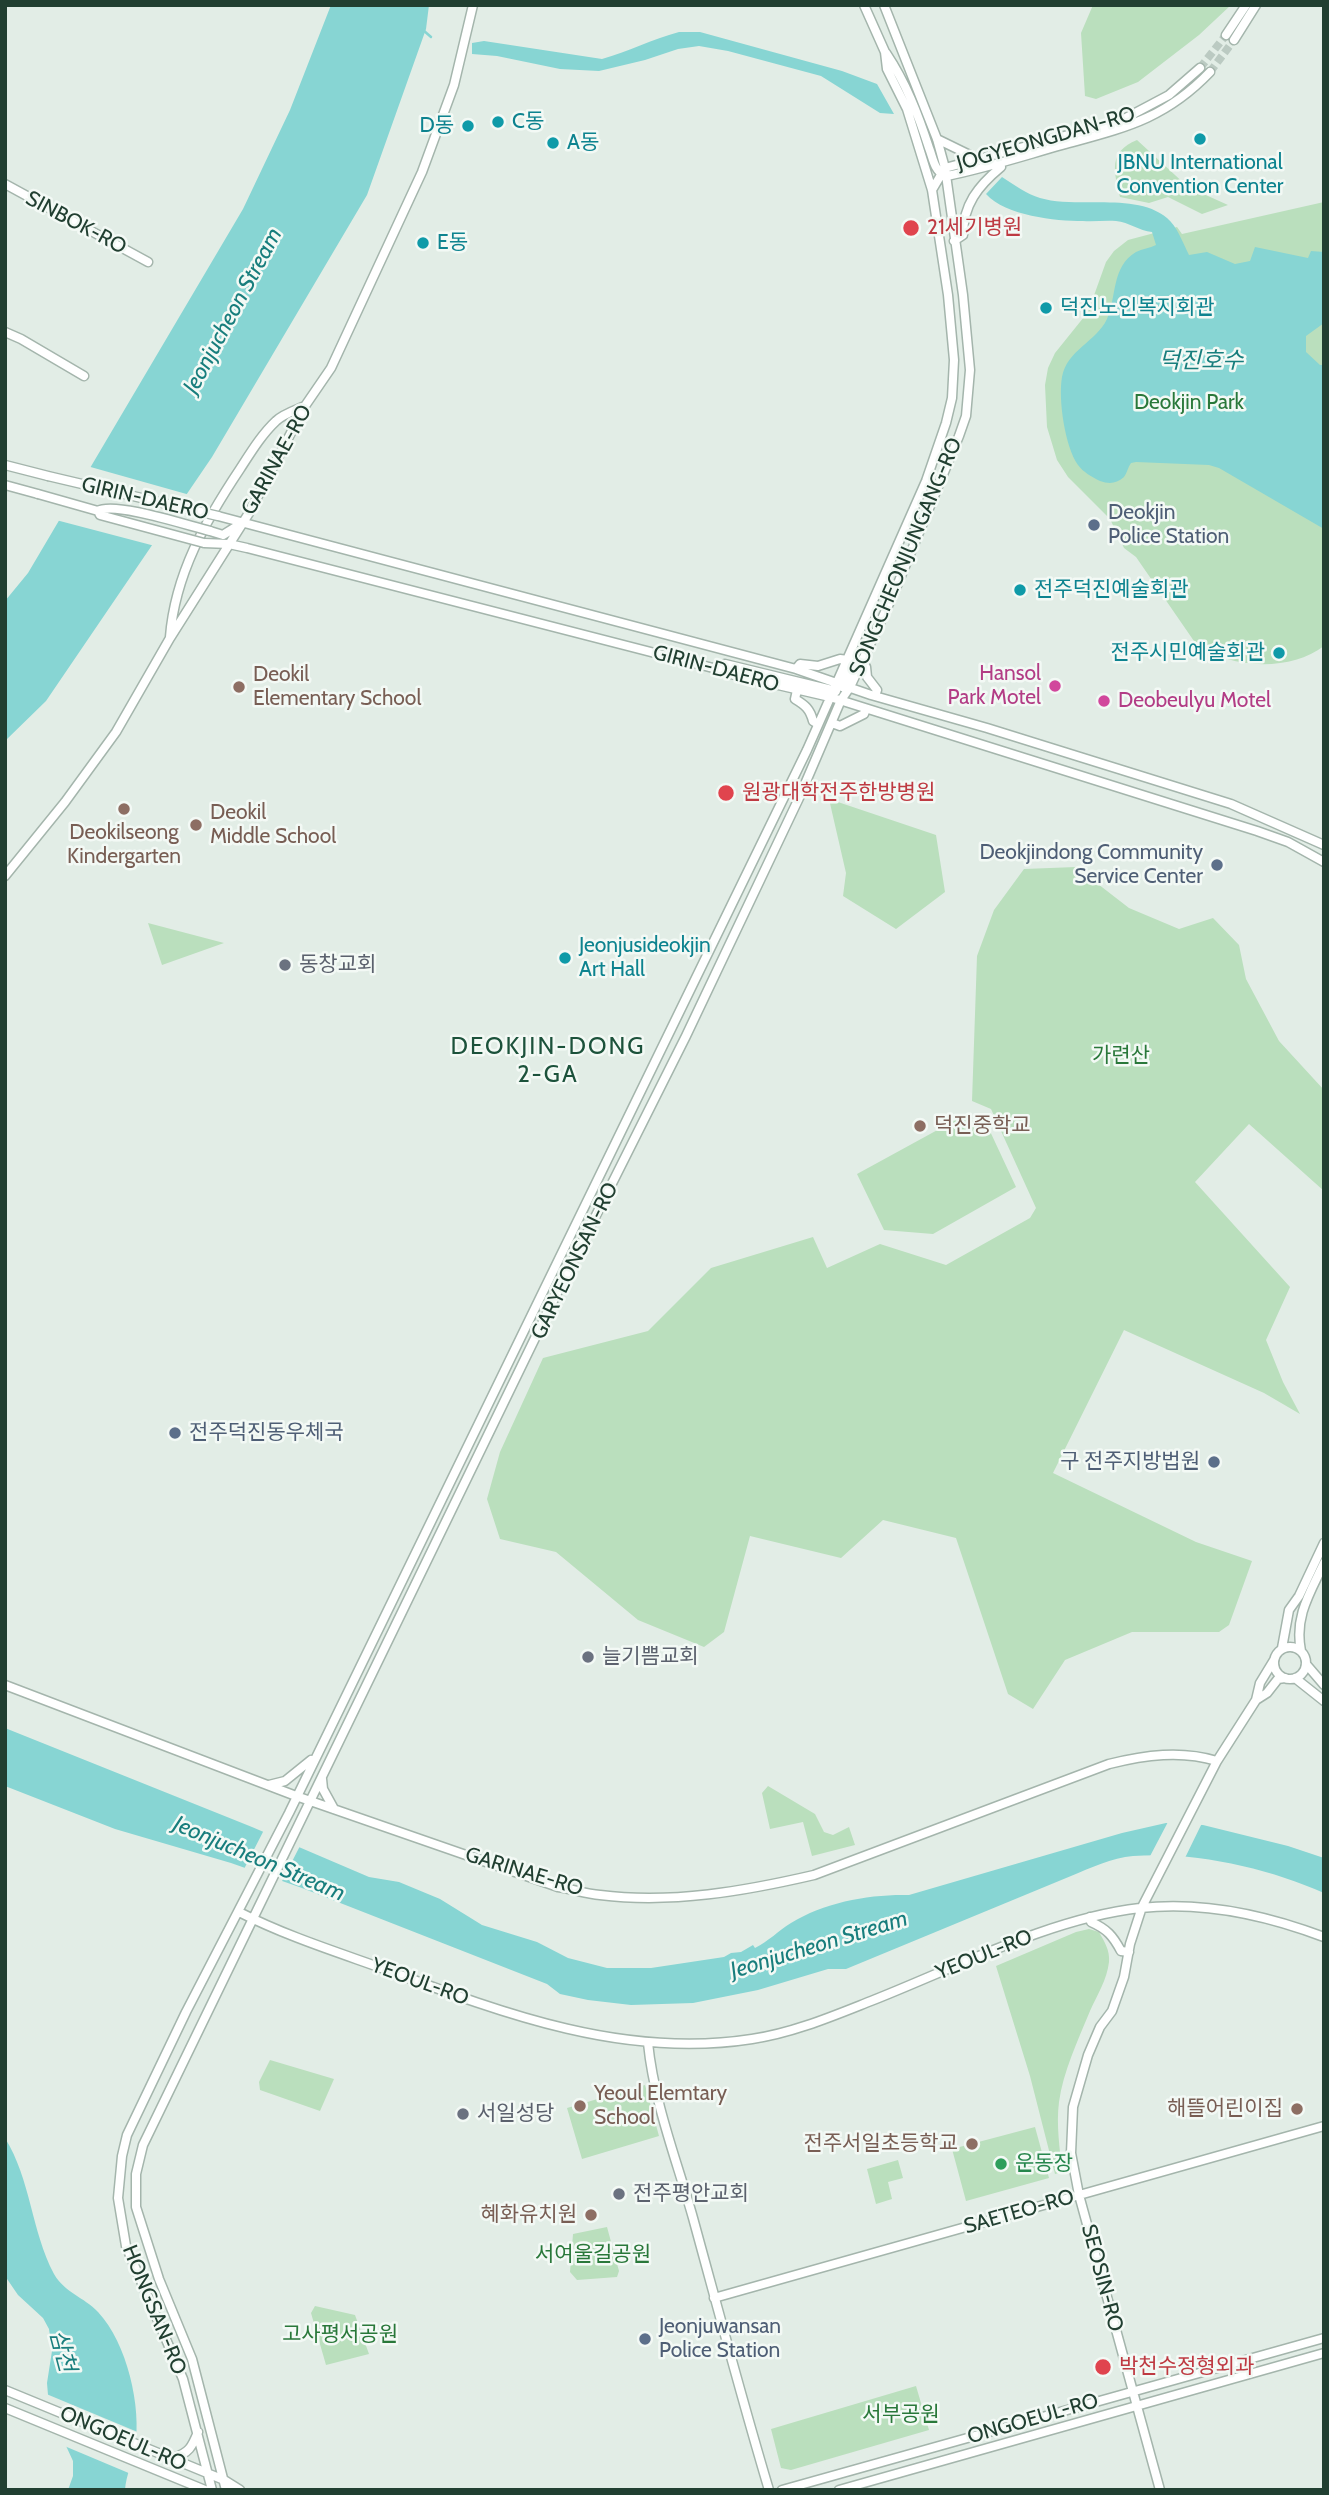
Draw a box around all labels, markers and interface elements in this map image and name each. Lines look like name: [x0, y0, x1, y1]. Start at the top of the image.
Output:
street label: JOGYEONGDAN-RO: [954, 101, 1138, 177]
place label: C동: [512, 109, 544, 135]
place label: D동: [419, 113, 454, 139]
marker: C동: [490, 114, 506, 130]
marker: D동: [460, 118, 476, 134]
place label: A동: [567, 130, 599, 156]
marker: JBNU International Convention Center: [1192, 131, 1208, 147]
marker: A동: [545, 135, 561, 151]
place label: JBNU International Convention Center: [1116, 150, 1284, 200]
street label: SINBOK-RO: [21, 186, 131, 260]
place label: 21세기병원: [927, 215, 1022, 241]
marker: 21세기병원: [901, 218, 921, 238]
water label: Jeonjucheon Stream: [178, 223, 288, 399]
place label: E동: [437, 230, 468, 256]
marker: E동: [415, 235, 431, 251]
place label: 덕진노인복지회관: [1060, 295, 1215, 321]
marker: 덕진노인복지회관: [1038, 300, 1054, 316]
water label: 덕진호수: [1159, 347, 1243, 375]
park label: Deokjin Park: [1134, 390, 1244, 416]
street label: GARINAE-RO: [236, 401, 318, 519]
street label: SONGCHEONJUNGANG-RO: [844, 434, 968, 680]
street label: GIRIN-DAERO: [79, 472, 211, 526]
place label: Deokjin Police Station: [1108, 500, 1229, 550]
marker: Deokjin Police Station: [1086, 517, 1102, 533]
place label: 전주덕진예술회관: [1034, 577, 1189, 603]
marker: 전주덕진예술회관: [1012, 582, 1028, 598]
street label: GIRIN-DAERO: [650, 640, 782, 698]
place label: 전주시민예술회관: [1110, 640, 1265, 666]
marker: 전주시민예술회관: [1271, 645, 1287, 661]
place label: Hansol Park Motel: [948, 661, 1041, 711]
place label: Deokil Elementary School: [253, 662, 421, 712]
marker: Hansol Park Motel: [1047, 678, 1063, 694]
marker: Deokil Elementary School: [231, 679, 247, 695]
place label: Deobeulyu Motel: [1118, 688, 1271, 714]
marker: Deobeulyu Motel: [1096, 693, 1112, 709]
place label: 원광대학전주한방병원: [742, 780, 935, 806]
marker: 원광대학전주한방병원: [716, 783, 736, 803]
place label: Deokil Middle School: [210, 800, 336, 850]
marker: Deokilseong Kindergarten: [116, 801, 132, 817]
marker: Deokil Middle School: [188, 817, 204, 833]
place label: Deokilseong Kindergarten: [67, 820, 181, 870]
place label: Deokjindong Community Service Center: [979, 840, 1203, 890]
marker: Deokjindong Community Service Center: [1209, 857, 1225, 873]
place label: Jeonjusideokjin Art Hall: [579, 933, 711, 983]
marker: Jeonjusideokjin Art Hall: [557, 950, 573, 966]
place label: 동창교회: [299, 952, 376, 978]
marker: 동창교회: [277, 957, 293, 973]
district label: DEOKJIN-DONG 2-GA: [452, 1033, 644, 1089]
park label: 가련산: [1092, 1043, 1150, 1069]
place label: 덕진중학교: [934, 1113, 1031, 1139]
marker: 덕진중학교: [912, 1118, 928, 1134]
street label: GARYEONSAN-RO: [526, 1178, 624, 1344]
place label: 전주덕진동우체국: [189, 1420, 344, 1446]
marker: 전주덕진동우체국: [167, 1425, 183, 1441]
place label: 구 전주지방법원: [1060, 1449, 1200, 1475]
marker: 구 전주지방법원: [1206, 1454, 1222, 1470]
place label: 늘기쁨교회: [602, 1644, 699, 1670]
marker: 늘기쁨교회: [580, 1649, 596, 1665]
water label: Jeonjucheon Stream: [169, 1810, 349, 1908]
street label: GARINAE-RO: [462, 1842, 586, 1902]
water label: Jeonjucheon Stream: [727, 1905, 911, 1985]
street label: YEOUL-RO: [932, 1924, 1036, 1986]
street label: YEOUL-RO: [368, 1953, 472, 2011]
place label: Yeoul Elemtary School: [594, 2081, 727, 2131]
place label: 해뜰어린이집: [1167, 2096, 1283, 2122]
marker: Yeoul Elemtary School: [572, 2098, 588, 2114]
place label: 서일성당: [477, 2101, 554, 2127]
marker: 해뜰어린이집: [1289, 2101, 1305, 2117]
marker: 서일성당: [455, 2106, 471, 2122]
place label: 전주서일초등학교: [803, 2131, 958, 2157]
marker: 전주서일초등학교: [964, 2136, 980, 2152]
place label: 운동장: [1015, 2151, 1073, 2177]
marker: 운동장: [993, 2156, 1009, 2172]
place label: 전주평안교회: [633, 2181, 749, 2207]
street label: SAETEO-RO: [961, 2184, 1077, 2240]
marker: 전주평안교회: [611, 2186, 627, 2202]
place label: 혜화유치원: [480, 2202, 577, 2228]
marker: 혜화유치원: [583, 2207, 599, 2223]
street label: SEOSIN-RO: [1076, 2222, 1128, 2334]
street label: HONGSAN-RO: [117, 2241, 191, 2379]
park label: 서여울길공원: [535, 2242, 651, 2268]
place label: Jeonjuwansan Police Station: [659, 2314, 781, 2364]
park label: 고사평서공원: [282, 2322, 398, 2348]
water label: 삼천: [43, 2327, 81, 2375]
marker: Jeonjuwansan Police Station: [637, 2331, 653, 2347]
place label: 박천수정형외과: [1119, 2354, 1254, 2380]
marker: 박천수정형외과: [1093, 2357, 1113, 2377]
street label: ONGOEUL-RO: [965, 2388, 1101, 2450]
street label: ONGOEUL-RO: [56, 2401, 190, 2477]
park label: 서부공원: [862, 2402, 940, 2428]

